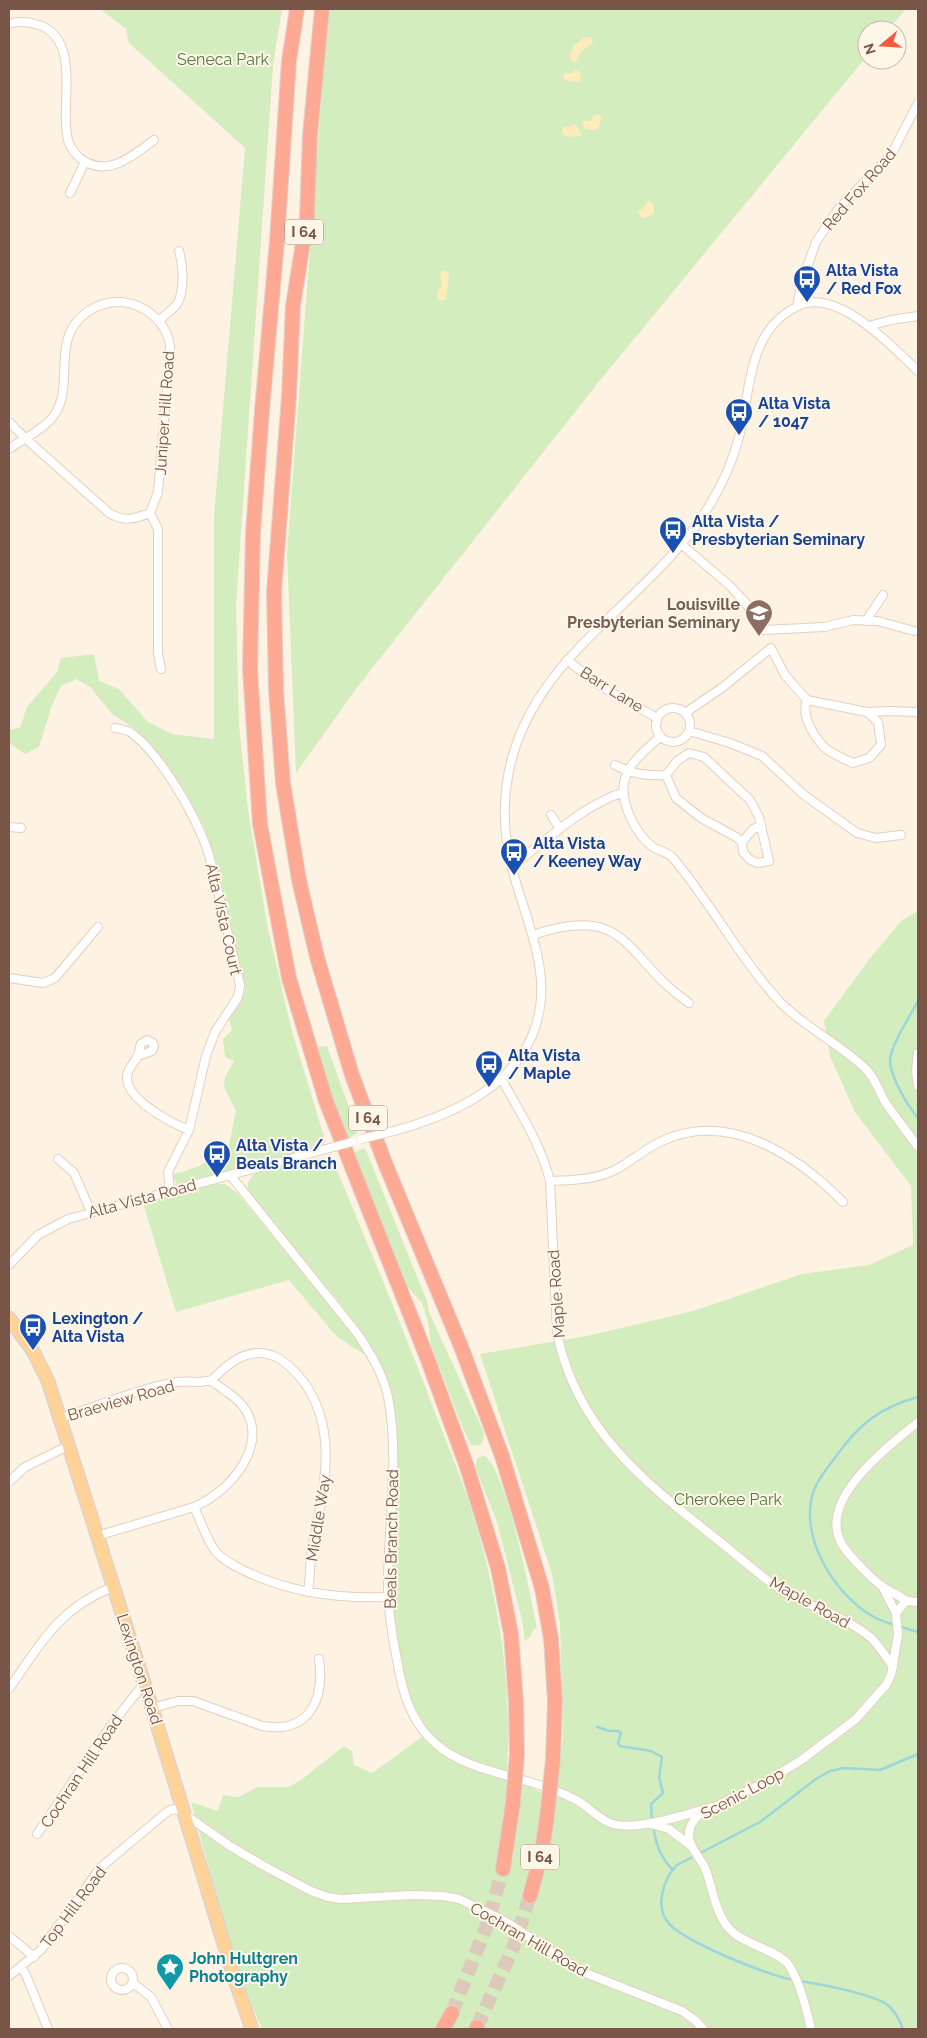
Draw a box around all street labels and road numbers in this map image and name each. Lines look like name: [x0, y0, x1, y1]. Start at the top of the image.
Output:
street label: Red Fox Road: [819, 145, 900, 234]
road number: I 64: [285, 220, 323, 244]
street label: Juniper Hill Road: [151, 350, 178, 476]
street label: Barr Lane: [577, 663, 647, 716]
street label: Alta Vista Court: [201, 861, 246, 977]
road number: I 64: [349, 1106, 387, 1130]
street label: Alta Vista Road: [86, 1175, 198, 1222]
street label: Maple Road: [544, 1249, 569, 1339]
street label: Braeview Road: [65, 1376, 177, 1425]
street label: Beals Branch Road: [381, 1469, 402, 1609]
street label: Middle Way: [302, 1473, 335, 1563]
street label: Maple Road: [766, 1573, 853, 1632]
street label: Lexington Road: [113, 1611, 166, 1727]
street label: Cochran Hill Road: [37, 1711, 126, 1831]
street label: Scenic Loop: [697, 1764, 787, 1823]
road number: I 64: [521, 1844, 559, 1870]
street label: Top Hill Road: [36, 1863, 110, 1952]
street label: Cochran Hill Road: [467, 1898, 591, 1981]

